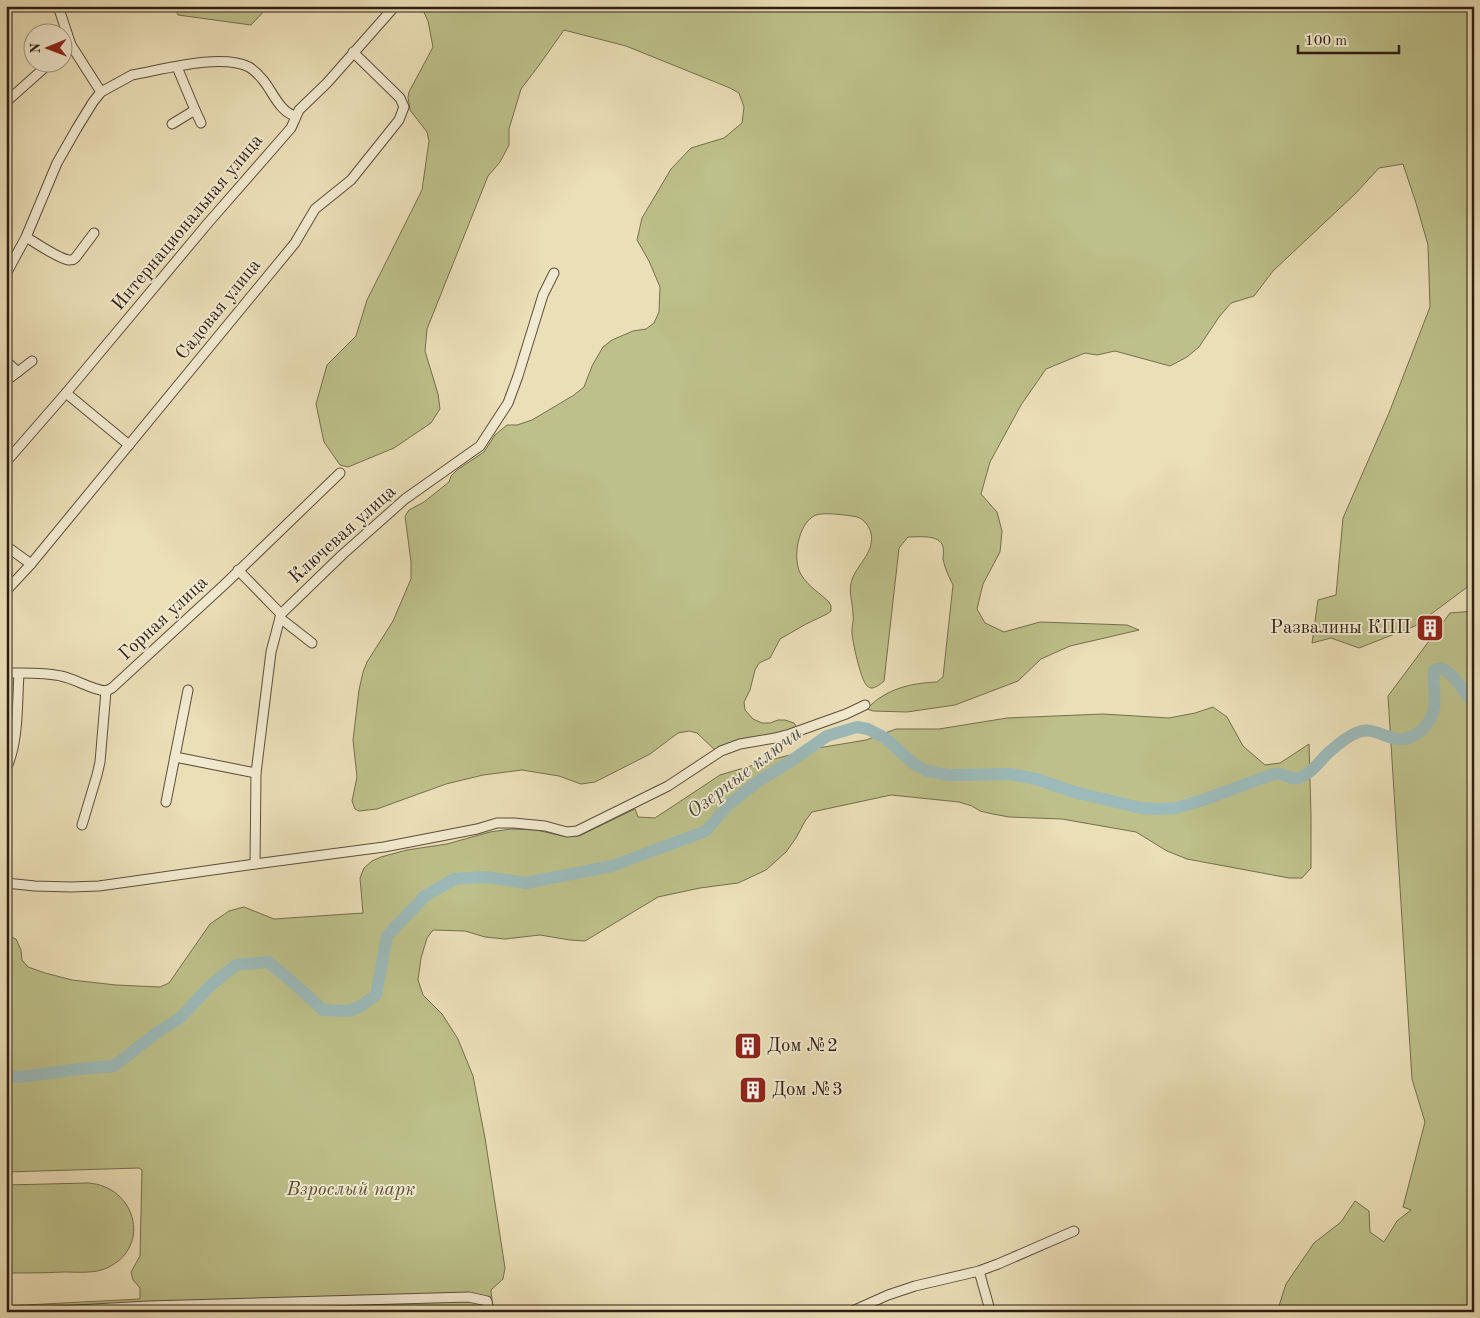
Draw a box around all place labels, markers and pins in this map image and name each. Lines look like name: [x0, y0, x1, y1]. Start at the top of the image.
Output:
building icon: Развалины КПП: [1415, 613, 1445, 643]
place label: Развалины КПП: [1270, 619, 1411, 638]
building icon: Дом №2: [733, 1031, 763, 1061]
place label: Дом №2: [767, 1037, 838, 1056]
building icon: Дом №3: [738, 1075, 768, 1105]
place label: Дом №3: [772, 1081, 843, 1100]

